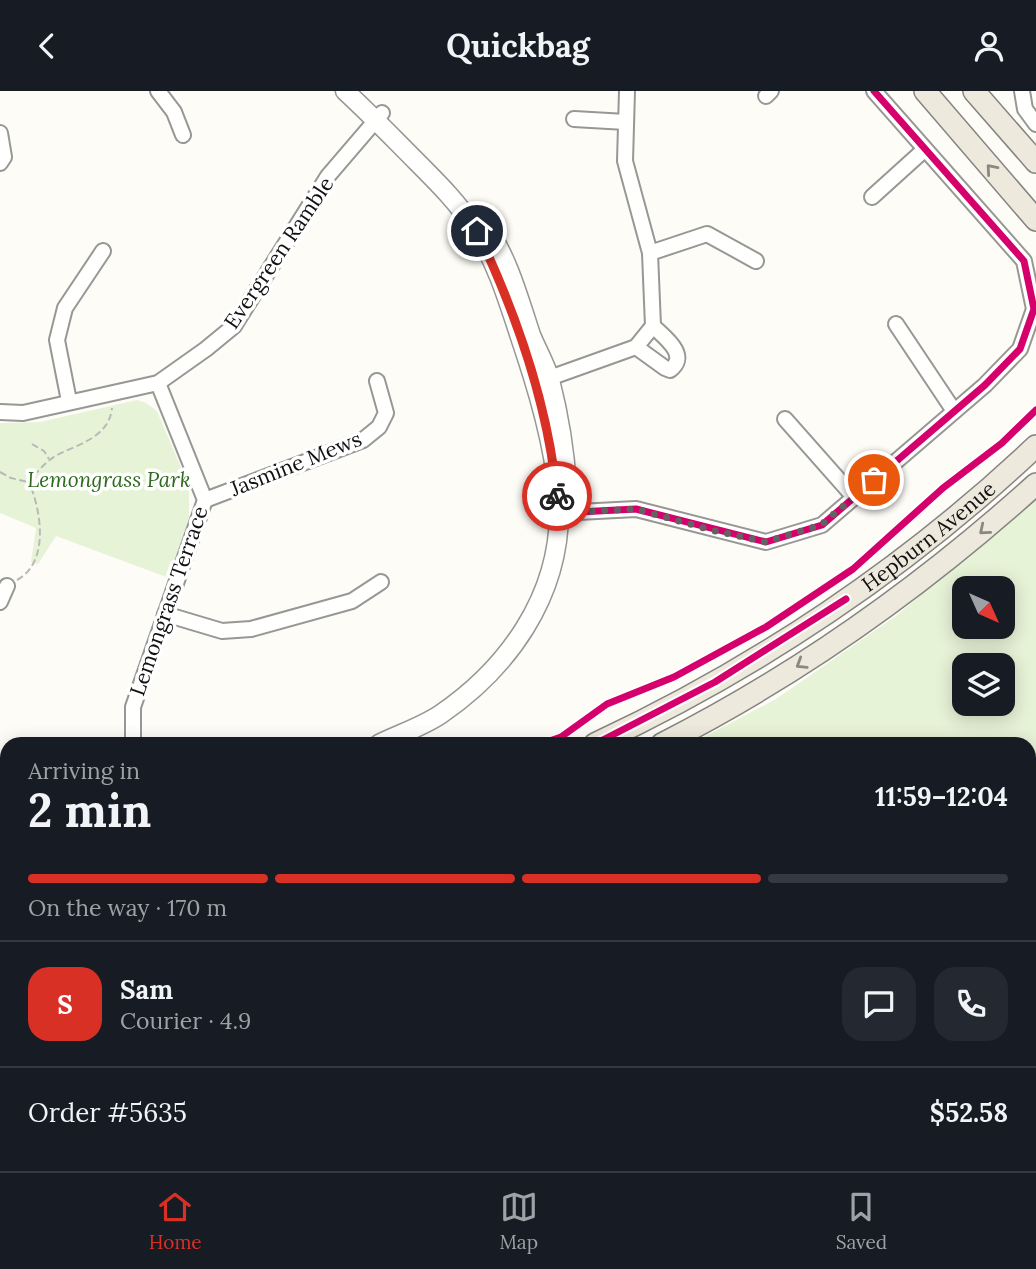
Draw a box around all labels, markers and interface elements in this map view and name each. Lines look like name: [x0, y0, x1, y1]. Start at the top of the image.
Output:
text: Quickbag: [446, 25, 590, 66]
icon: back: [28, 27, 66, 65]
icon: person: [970, 27, 1008, 65]
one-way arrow: [987, 164, 999, 177]
street label: Evergreen Ramble: [218, 172, 339, 334]
pin: [447, 201, 507, 261]
icon: home: [458, 212, 496, 250]
street label: Jasmine Mews: [225, 425, 365, 503]
pin: [844, 450, 904, 510]
courier: [522, 461, 592, 531]
icon: bag: [855, 461, 893, 499]
park label: Lemongrass Park: [27, 466, 191, 493]
street label: Hepburn Avenue: [856, 475, 1001, 598]
icon: bike: [538, 477, 576, 515]
street label: Lemongrass Terrace: [123, 502, 214, 699]
one-way arrow: [979, 522, 992, 534]
north arrow: [952, 576, 1015, 639]
map controls: [952, 576, 1015, 716]
button: layers: [952, 653, 1015, 716]
one-way arrow: [795, 656, 808, 669]
text: Arriving in: [28, 756, 140, 785]
text: 11:59–12:04: [875, 780, 1008, 813]
text: 2 min: [28, 781, 151, 840]
text: On the way · 170 m: [28, 893, 227, 922]
button: chat: [842, 967, 916, 1041]
button: phone: [934, 967, 1008, 1041]
text: Sam: [120, 973, 173, 1006]
text: S: [57, 988, 73, 1021]
text: Courier · 4.9: [120, 1006, 251, 1035]
text: Order #5635: [28, 1096, 187, 1129]
text: $52.58: [930, 1096, 1008, 1129]
tab: Home: [149, 1188, 202, 1254]
tab: Map: [499, 1188, 538, 1254]
tab: Saved: [836, 1188, 887, 1254]

